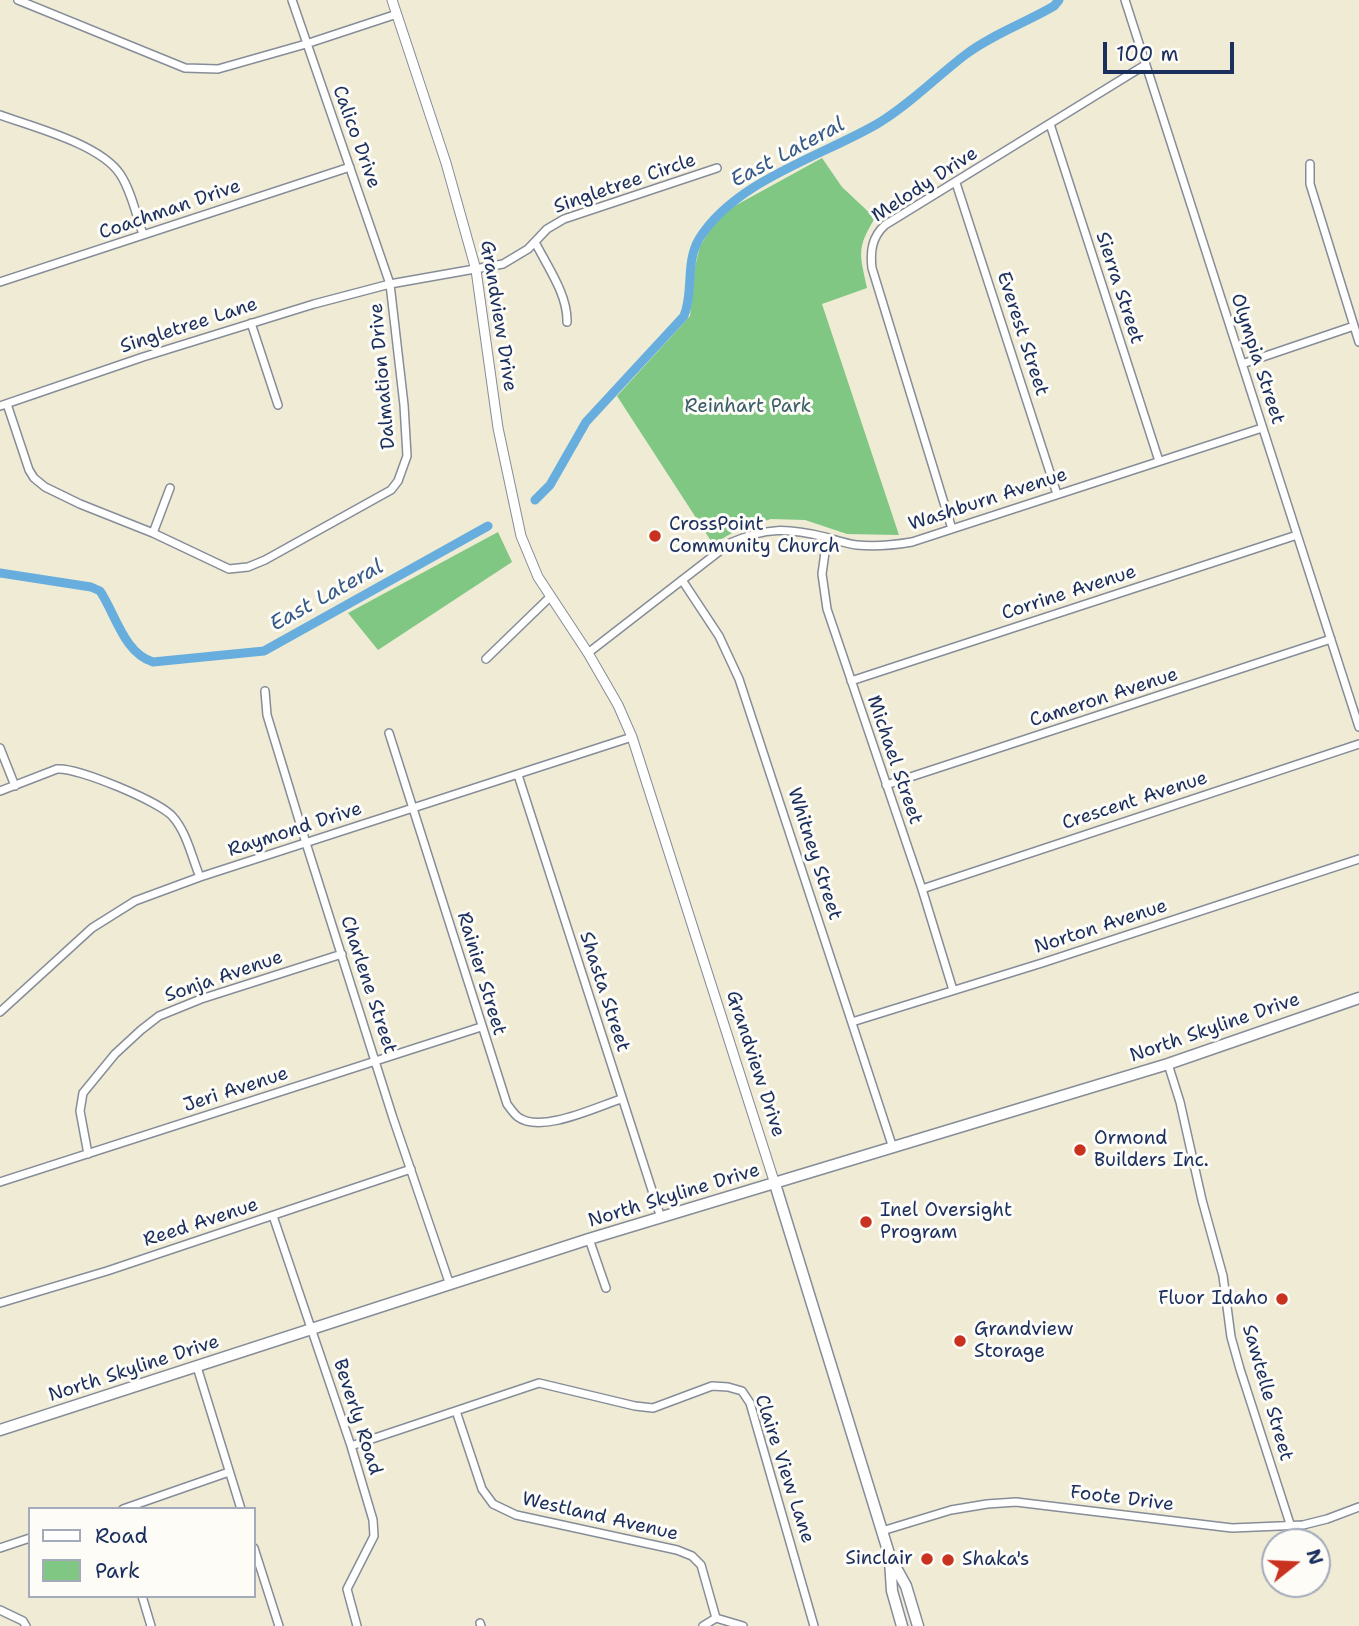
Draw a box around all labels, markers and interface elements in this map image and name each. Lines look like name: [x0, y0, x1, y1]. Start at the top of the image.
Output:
scale bar: [1107, 28, 1238, 72]
text: 100 m: [1116, 40, 1179, 68]
street label: Calico Drive: [327, 83, 385, 191]
water label: East Lateral: [727, 112, 849, 194]
street label: Melody Drive: [868, 142, 982, 228]
street label: Singletree Circle: [551, 149, 699, 219]
street label: Coachman Drive: [96, 175, 244, 245]
street label: Sierra Street: [1090, 229, 1148, 347]
street label: Grandview Drive: [475, 239, 521, 393]
street label: Everest Street: [991, 269, 1053, 399]
street label: Olympia Street: [1225, 291, 1289, 427]
street label: Singletree Lane: [118, 293, 260, 359]
street label: Dalmation Drive: [365, 302, 401, 450]
park label: Reinhart Park: [685, 396, 811, 418]
street label: Washburn Avenue: [906, 464, 1070, 536]
place label: CrossPoint Community Church: [669, 514, 840, 558]
marker: CrossPoint Community Church: [647, 528, 663, 544]
water label: East Lateral: [266, 555, 388, 637]
street label: Corrine Avenue: [999, 561, 1139, 625]
street label: Cameron Avenue: [1027, 663, 1181, 733]
street label: Michael Street: [861, 693, 927, 827]
street label: Crescent Avenue: [1059, 767, 1211, 835]
street label: Whitney Street: [782, 785, 846, 923]
street label: Raymond Drive: [225, 798, 365, 862]
street label: Norton Avenue: [1032, 895, 1170, 959]
street label: Rainier Street: [451, 910, 511, 1038]
street label: Charlene Street: [335, 913, 401, 1057]
street label: Shasta Street: [574, 929, 634, 1055]
street label: Sonja Avenue: [162, 946, 286, 1008]
street label: Grandview Drive: [721, 988, 789, 1140]
street label: North Skyline Drive: [1127, 988, 1303, 1068]
street label: Jeri Avenue: [181, 1062, 291, 1118]
place label: Ormond Builders Inc.: [1094, 1128, 1209, 1172]
marker: Ormond Builders Inc.: [1072, 1142, 1088, 1158]
street label: North Skyline Drive: [585, 1159, 763, 1233]
street label: Reed Avenue: [141, 1194, 261, 1252]
place label: Inel Oversight Program: [880, 1200, 1012, 1244]
marker: Inel Oversight Program: [858, 1214, 874, 1230]
place label: Fluor Idaho: [1158, 1288, 1268, 1310]
marker: Fluor Idaho: [1274, 1291, 1290, 1307]
place label: Grandview Storage: [974, 1319, 1073, 1363]
street label: Sawtelle Street: [1237, 1322, 1297, 1464]
street label: North Skyline Drive: [46, 1331, 222, 1407]
marker: Grandview Storage: [952, 1333, 968, 1349]
street label: Beverly Road: [328, 1356, 386, 1478]
street label: Claire View Lane: [749, 1392, 819, 1546]
street label: Foote Drive: [1069, 1481, 1175, 1517]
street label: Westland Avenue: [520, 1488, 680, 1546]
legend: [28, 1507, 256, 1598]
text: Road: [95, 1522, 148, 1550]
north arrow: [1261, 1528, 1331, 1598]
text: N: [1300, 1546, 1329, 1568]
place label: Sinclair: [845, 1548, 913, 1570]
place label: Shaka's: [962, 1549, 1029, 1571]
marker: Sinclair: [919, 1551, 935, 1567]
marker: Shaka's: [940, 1552, 956, 1568]
text: Park: [95, 1557, 140, 1585]

